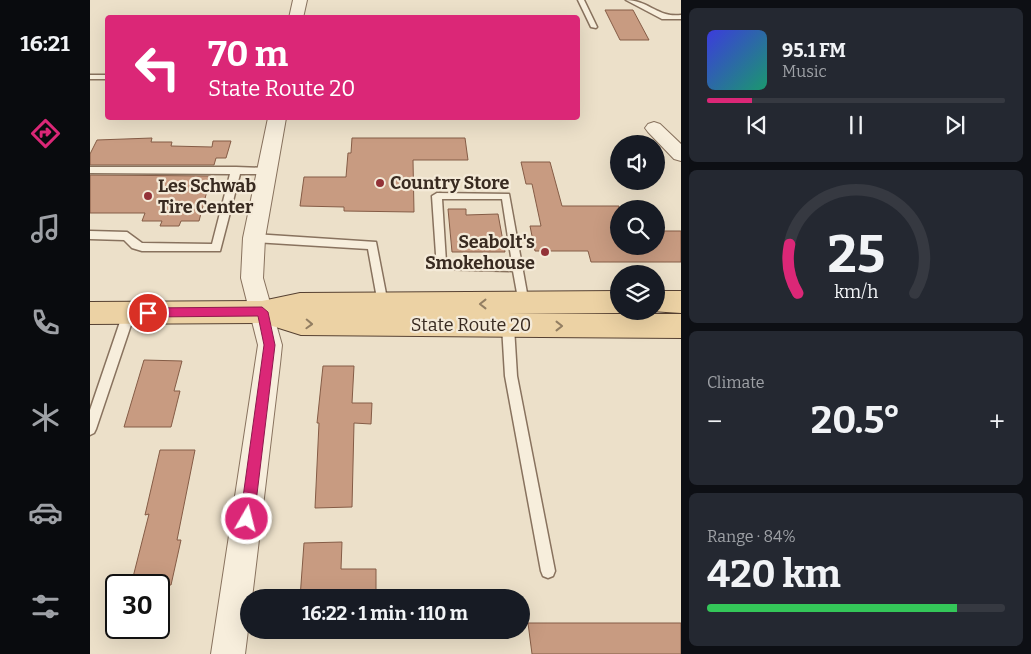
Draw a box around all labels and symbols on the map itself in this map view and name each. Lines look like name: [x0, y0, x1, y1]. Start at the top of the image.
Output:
place label: Country Store: [390, 172, 510, 194]
place label: Les Schwab Tire Center: [158, 175, 256, 218]
marker: Country Store: [374, 177, 386, 189]
marker: Les Schwab Tire Center: [142, 190, 154, 202]
place label: Seabolt's Smokehouse: [425, 231, 535, 274]
marker: Seabolt's Smokehouse: [539, 246, 551, 258]
pin: [127, 292, 169, 334]
one-way arrow: [478, 299, 486, 309]
street label: State Route 20: [411, 314, 531, 336]
one-way arrow: [306, 319, 313, 329]
one-way arrow: [556, 321, 563, 331]
position arrow: [220, 492, 272, 544]
speed limit sign: 30: [105, 574, 170, 639]

